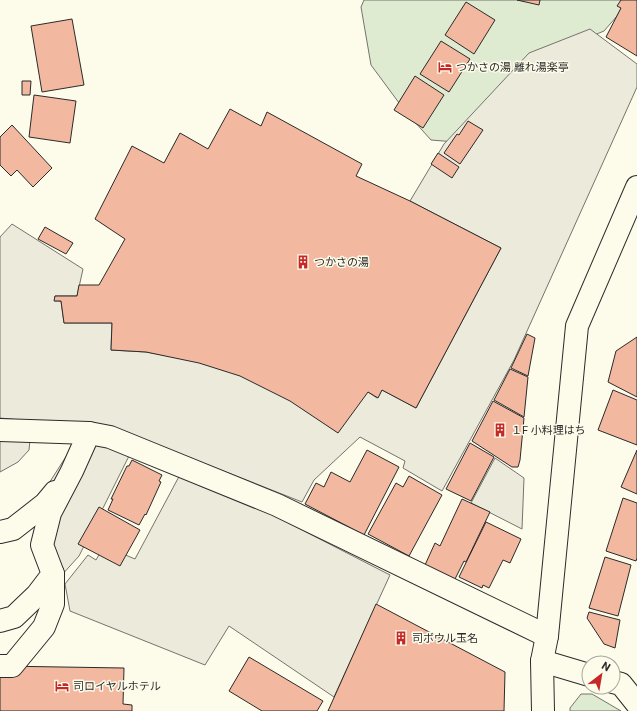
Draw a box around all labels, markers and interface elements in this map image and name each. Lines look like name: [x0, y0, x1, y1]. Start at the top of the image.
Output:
hotel icon: つかさの湯 離れ湯楽亭: [437, 59, 453, 75]
place label: つかさの湯 離れ湯楽亭: [456, 61, 569, 74]
building icon: つかさの湯: [295, 254, 311, 270]
place label: つかさの湯: [314, 256, 369, 269]
building icon: １F 小料理はち: [492, 422, 508, 438]
place label: １F 小料理はち: [511, 424, 586, 437]
building icon: 司ボウル玉名: [393, 630, 409, 646]
place label: 司ボウル玉名: [412, 632, 478, 645]
north arrow: [581, 655, 621, 695]
text: N: [599, 659, 613, 675]
hotel icon: 司ロイヤルホテル: [54, 678, 70, 694]
place label: 司ロイヤルホテル: [73, 680, 161, 693]

